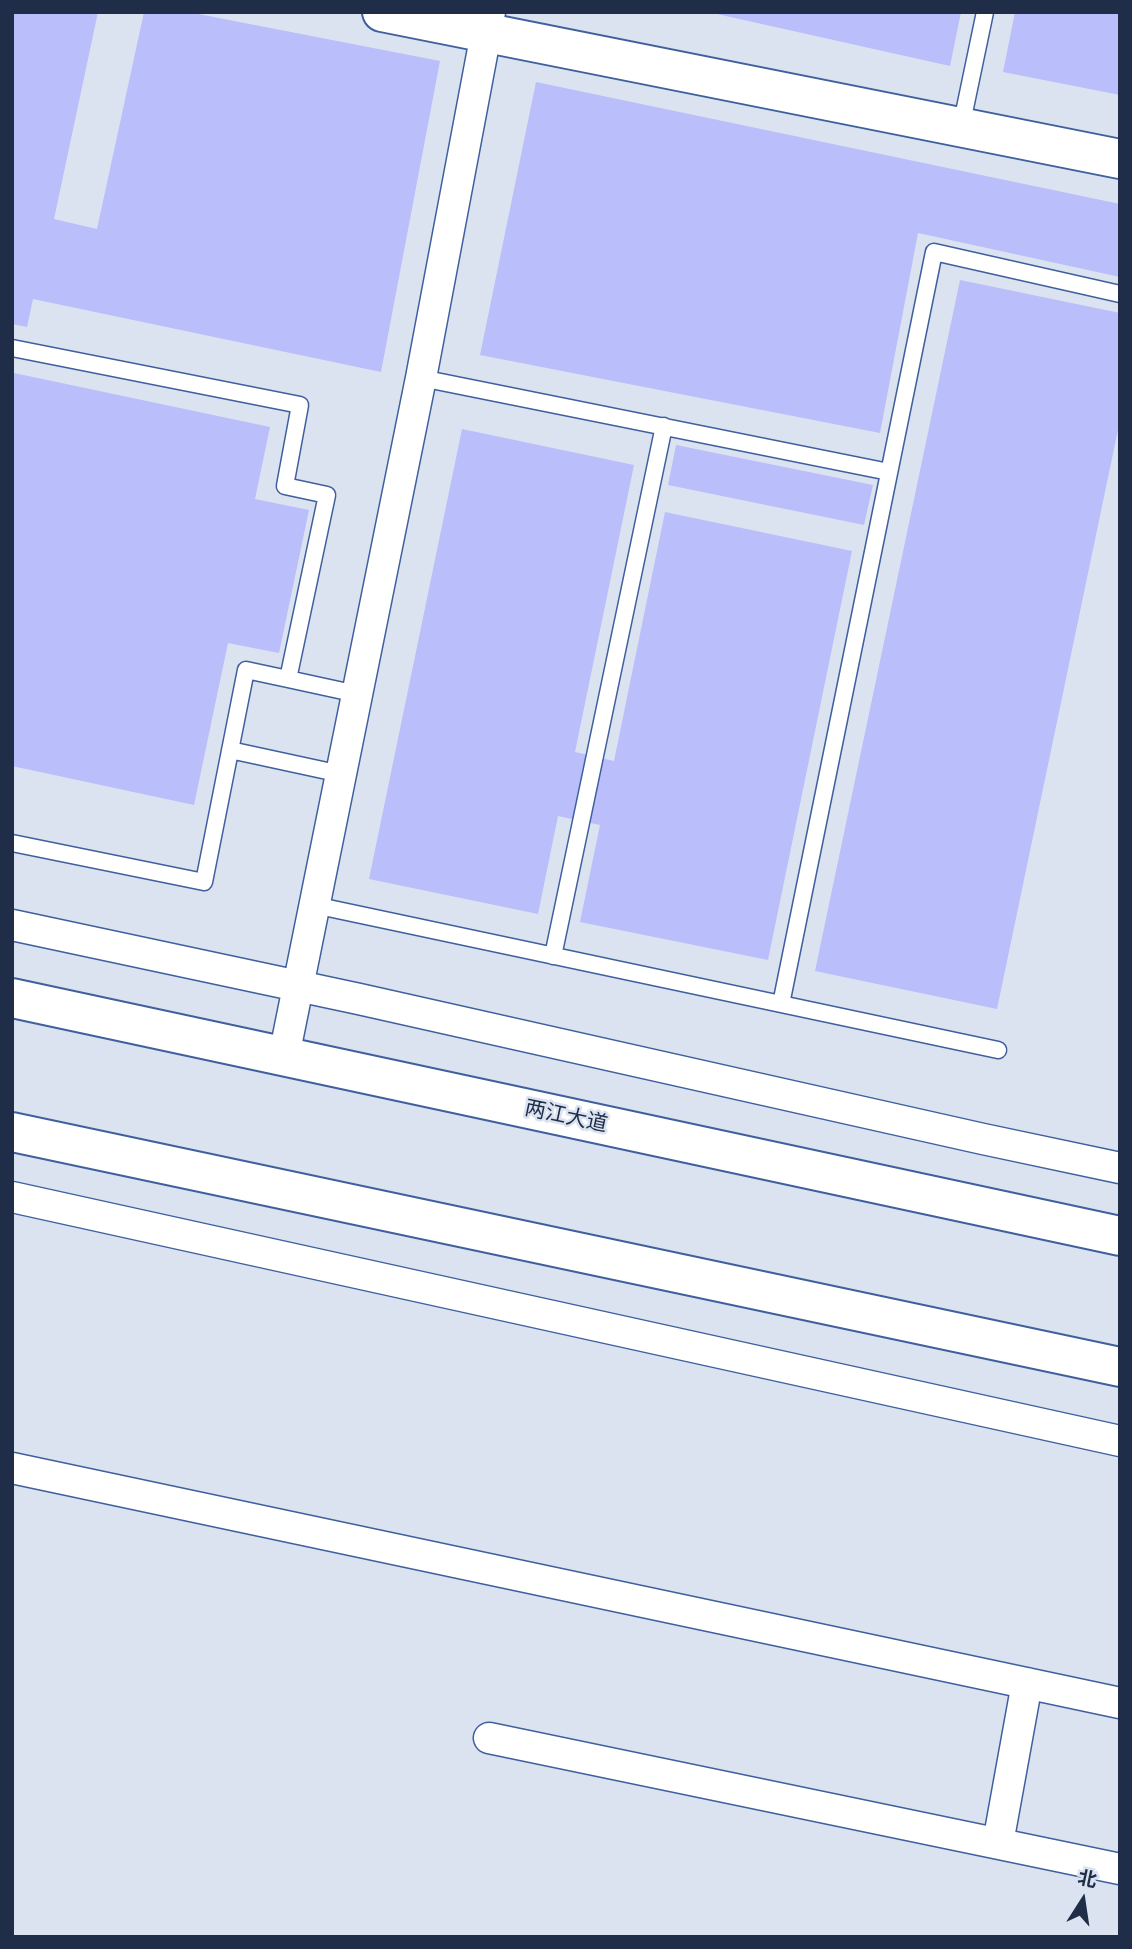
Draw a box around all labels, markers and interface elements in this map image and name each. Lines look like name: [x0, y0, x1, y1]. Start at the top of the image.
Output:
street label: 两江大道: [522, 1096, 610, 1138]
north arrow: [1048, 1865, 1118, 1935]
text: 北: [1076, 1866, 1099, 1892]

